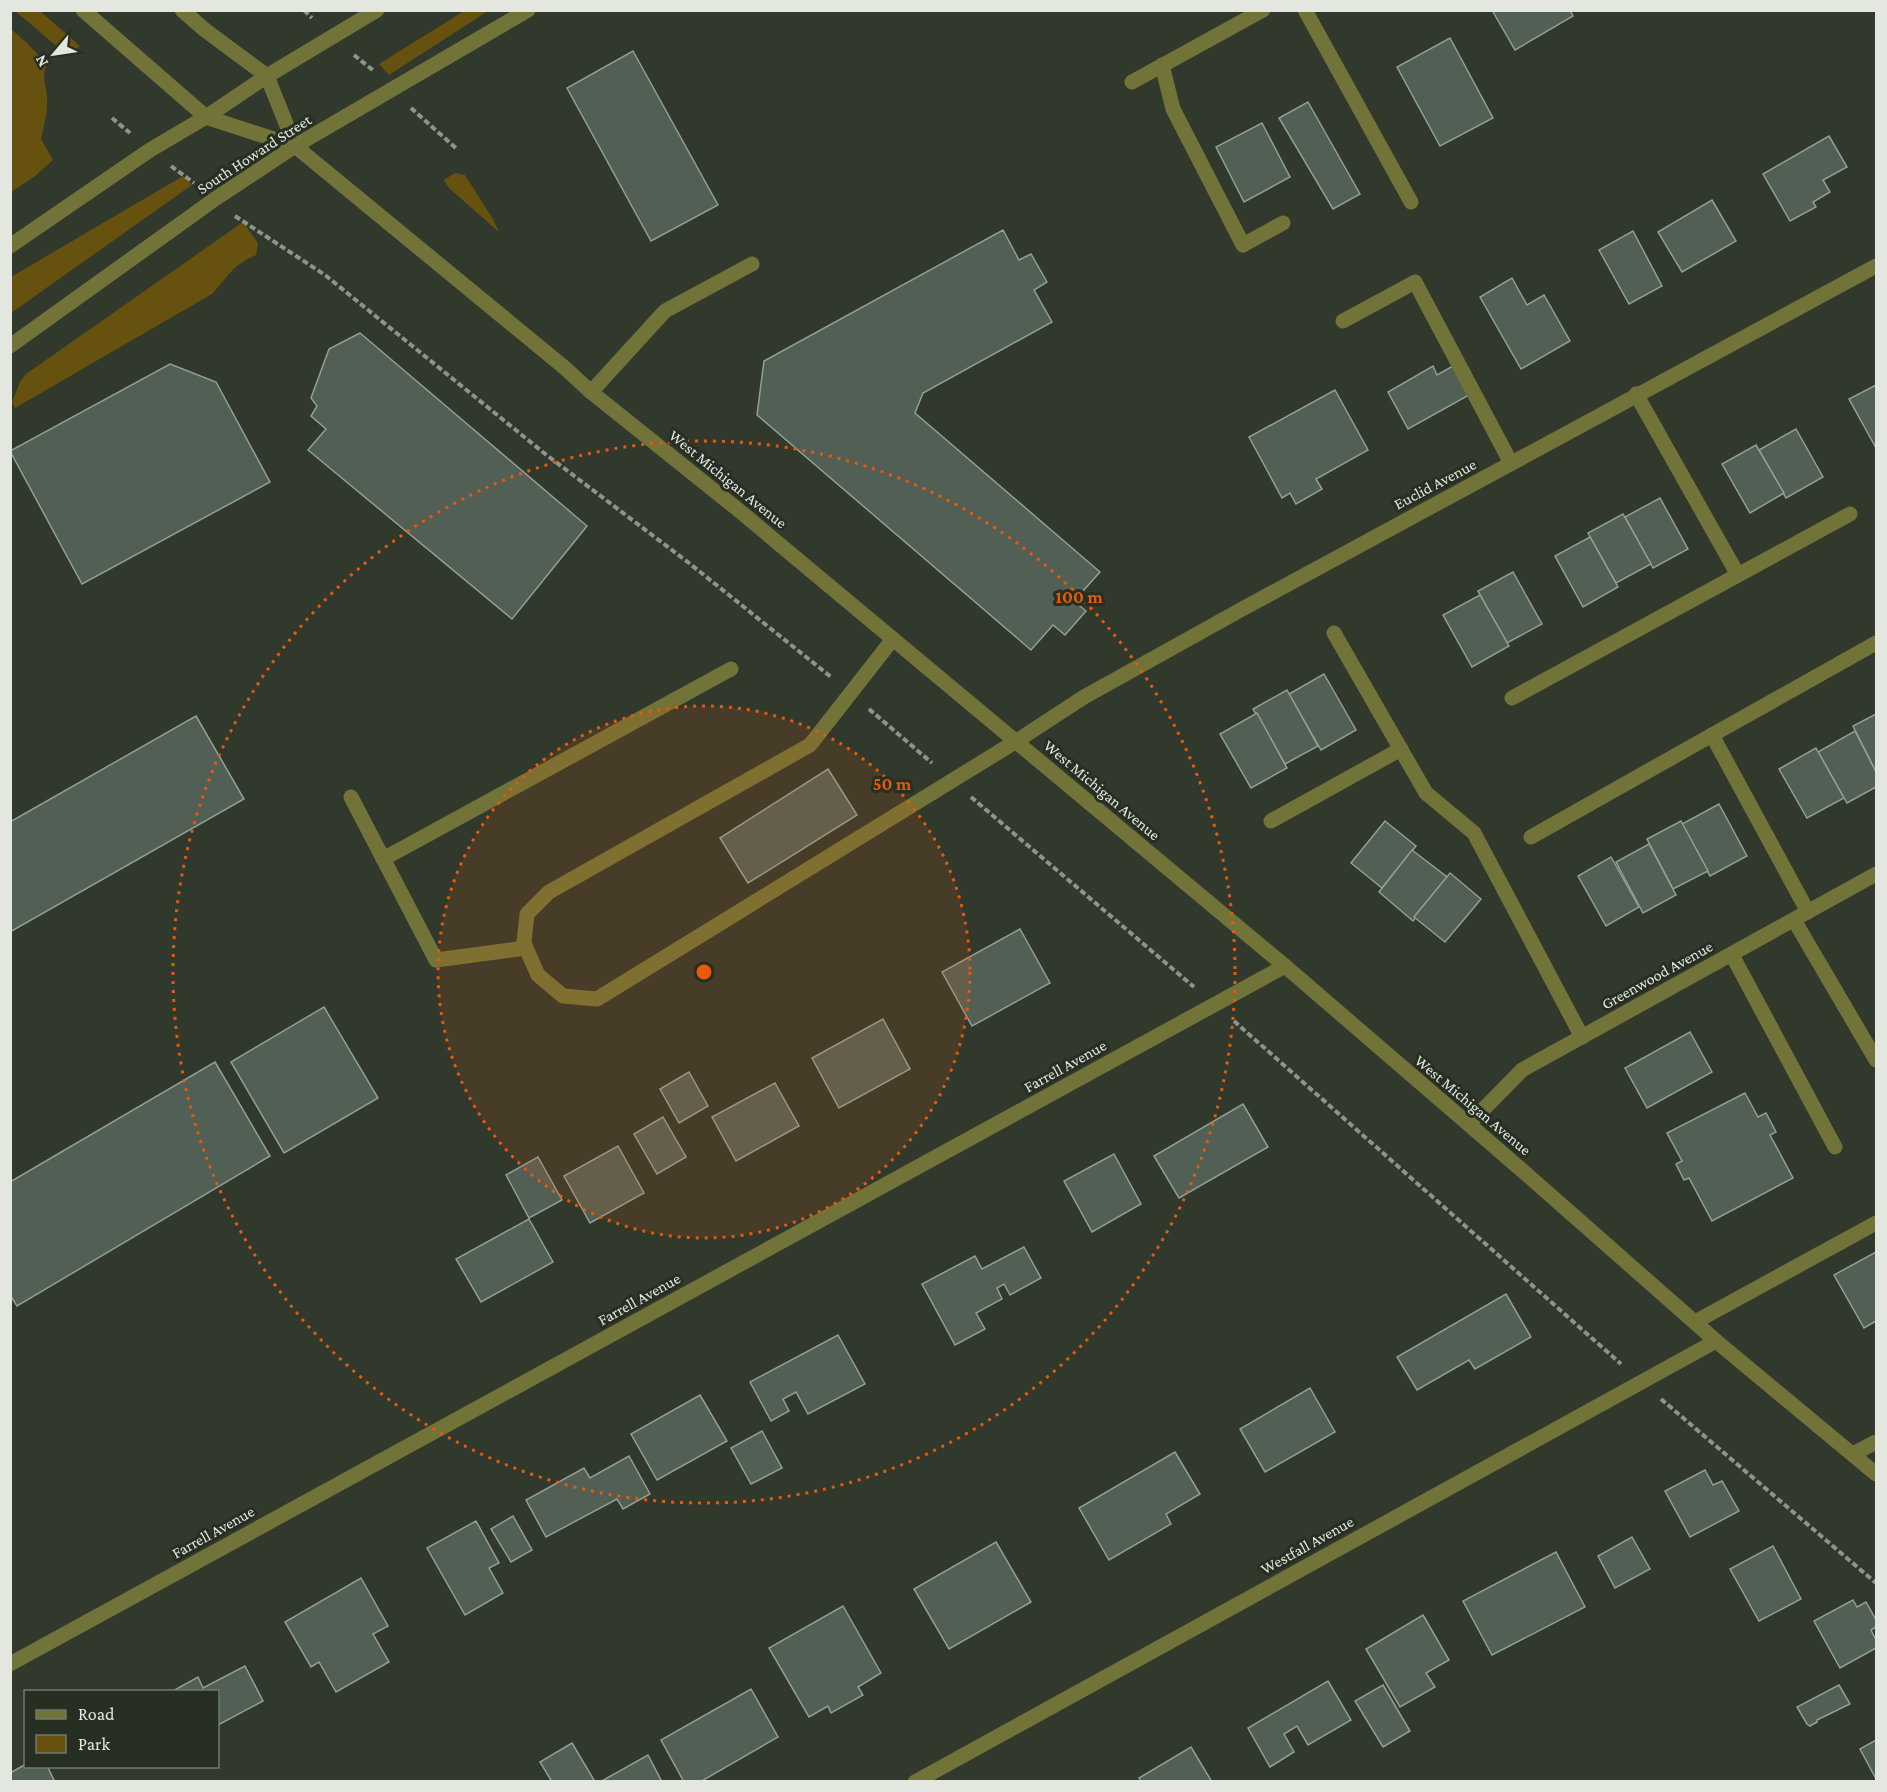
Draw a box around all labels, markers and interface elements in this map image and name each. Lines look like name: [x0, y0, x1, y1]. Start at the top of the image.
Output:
north arrow: [24, 24, 84, 84]
text: N: [31, 52, 51, 70]
street label: South Howard Street: [194, 110, 315, 197]
street label: West Michigan Avenue: [665, 426, 790, 532]
street label: Euclid Avenue: [1391, 455, 1479, 513]
text: 100 m: [1055, 587, 1103, 607]
street label: West Michigan Avenue: [1040, 736, 1163, 844]
text: 50 m: [873, 774, 912, 794]
street label: Greenwood Avenue: [1599, 937, 1715, 1013]
centre of rings: [694, 962, 714, 982]
street label: Farrell Avenue: [1021, 1036, 1109, 1096]
street label: West Michigan Avenue: [1411, 1051, 1534, 1159]
street label: Farrell Avenue: [595, 1269, 683, 1329]
street label: Farrell Avenue: [169, 1502, 257, 1562]
street label: Westfall Avenue: [1258, 1513, 1356, 1577]
legend: [24, 1690, 219, 1768]
text: Road: [78, 1704, 115, 1724]
text: Park: [78, 1734, 110, 1754]

